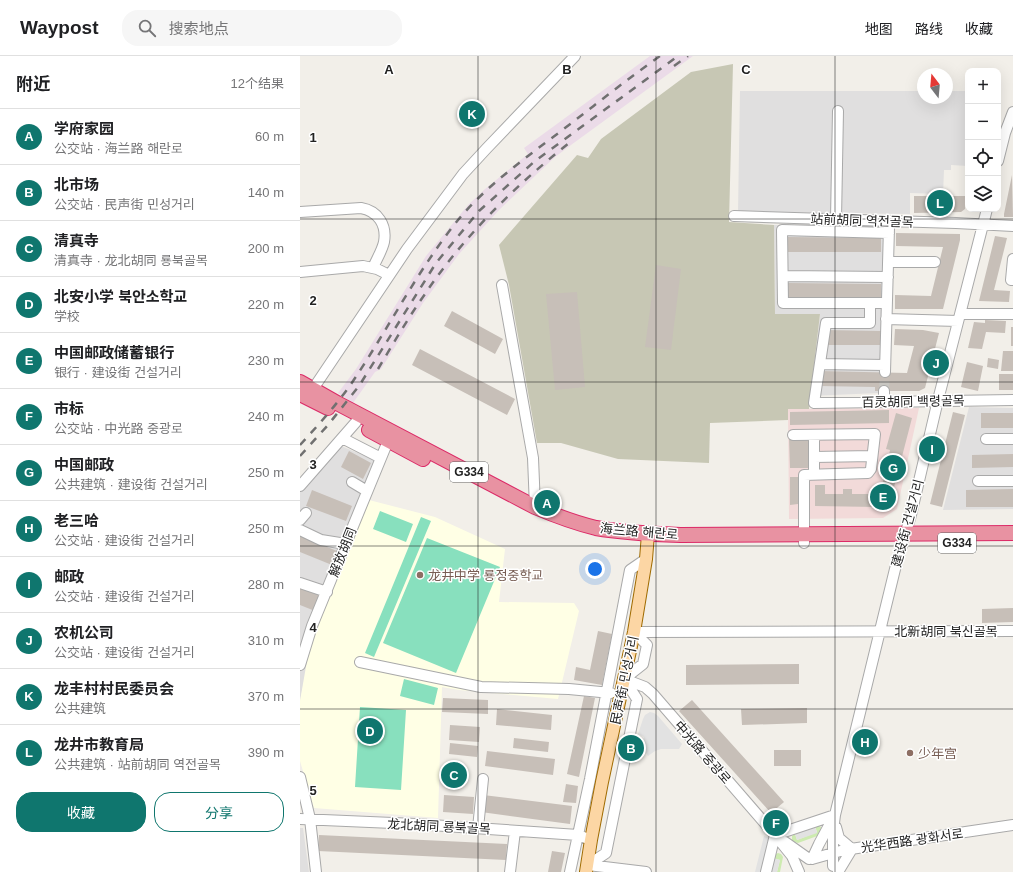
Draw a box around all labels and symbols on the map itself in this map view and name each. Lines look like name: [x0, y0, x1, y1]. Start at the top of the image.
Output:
text: A: [384, 62, 394, 77]
text: B: [562, 62, 572, 77]
text: C: [741, 62, 751, 77]
north arrow: [917, 68, 953, 104]
pin: K: [459, 99, 485, 129]
text: 1: [309, 130, 317, 145]
pin: L: [927, 188, 953, 218]
street label: 站前胡同 역전골목: [810, 211, 914, 230]
text: 2: [309, 293, 317, 308]
pin: J: [923, 348, 949, 378]
street label: 百灵胡同 백령골목: [861, 393, 965, 410]
pin: I: [919, 434, 945, 464]
pin: G: [880, 453, 906, 483]
text: 3: [309, 457, 317, 472]
road number: G334: [450, 462, 488, 482]
street label: 建设街 건설거리: [889, 478, 926, 569]
pin: E: [870, 482, 896, 512]
pin: A: [534, 488, 560, 518]
street label: 海兰路 해란로: [599, 521, 679, 542]
street label: 解放胡同: [326, 525, 359, 579]
road number: G334: [938, 533, 976, 553]
your location: [585, 559, 605, 579]
place label: 龙井中学 룡정중학교: [428, 568, 543, 583]
marker: 龙井中学 룡정중학교: [415, 570, 425, 580]
text: 4: [309, 620, 317, 635]
street label: 北新胡同 북신골목: [894, 624, 998, 639]
street label: 民声街 민성거리: [608, 634, 641, 726]
pin: D: [357, 716, 383, 746]
street label: 中光路 중광로: [671, 718, 734, 787]
pin: H: [852, 727, 878, 757]
pin: B: [618, 733, 644, 763]
place label: 少年宫: [918, 746, 957, 761]
marker: 少年宫: [905, 748, 915, 758]
pin: C: [441, 760, 467, 790]
text: 5: [309, 783, 317, 798]
pin: F: [763, 808, 789, 838]
street label: 龙北胡同 룡북골목: [387, 816, 491, 837]
street label: 光华西路 광화서로: [860, 826, 964, 855]

